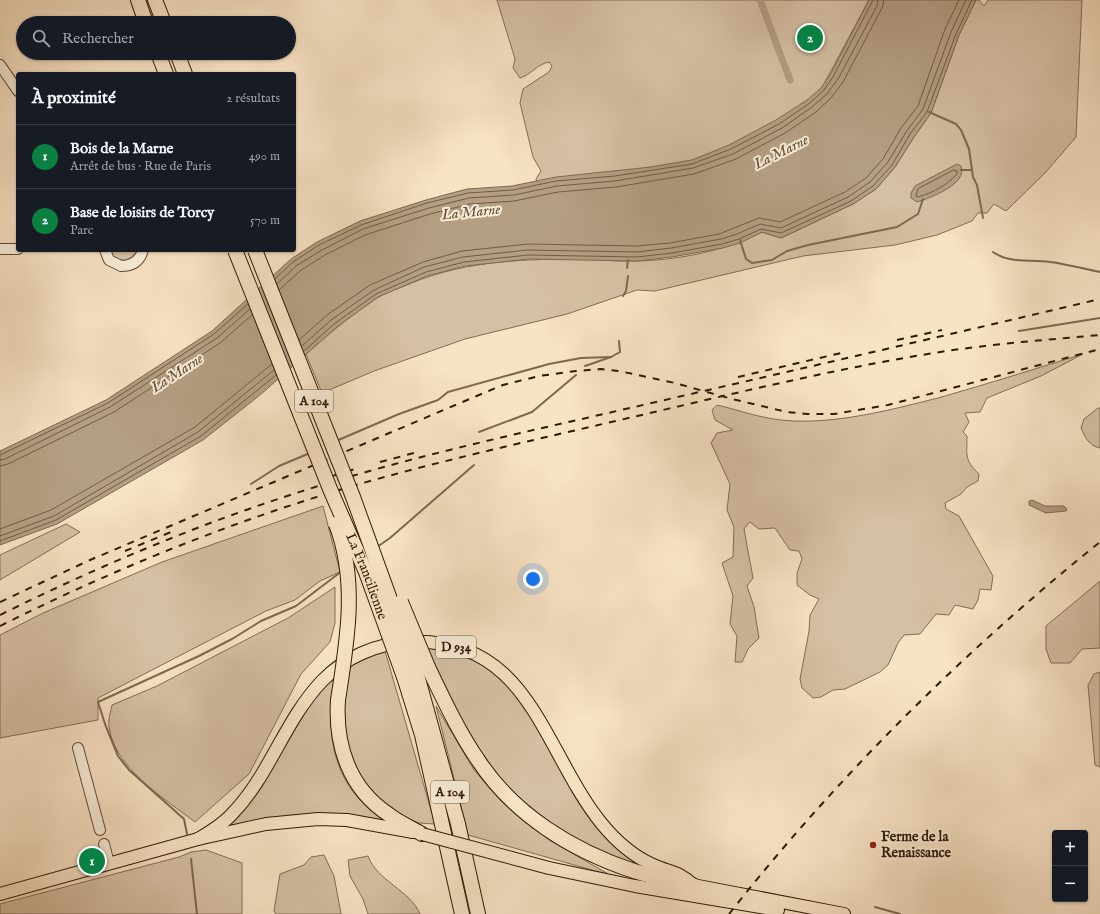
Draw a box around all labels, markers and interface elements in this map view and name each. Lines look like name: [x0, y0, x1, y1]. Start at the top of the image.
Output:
search box: [16, 16, 296, 60]
pin: 2: [797, 23, 823, 53]
icon: search: [30, 27, 52, 49]
text: Rechercher: [62, 29, 134, 48]
text: À proximité: [32, 88, 116, 109]
text: 2 résultats: [226, 90, 280, 107]
water label: La Marne: [750, 130, 811, 174]
text: Bois de la Marne: [70, 139, 174, 158]
text: 1: [43, 148, 47, 165]
text: 490 m: [249, 148, 280, 165]
text: Arrêt de bus · Rue de Paris: [70, 158, 211, 175]
water label: La Marne: [440, 199, 501, 225]
text: Base de loisirs de Torcy: [70, 203, 215, 222]
text: 2: [42, 212, 48, 229]
text: 570 m: [250, 212, 280, 229]
text: Parc: [70, 222, 93, 239]
water label: La Marne: [146, 349, 207, 397]
road number: A 104: [295, 390, 333, 412]
street label: La Francilienne: [341, 530, 392, 623]
your location: [523, 569, 543, 589]
road number: D 934: [436, 636, 476, 658]
road number: A 104: [431, 781, 469, 803]
place label: Ferme de la Renaissance: [881, 828, 952, 862]
map controls: [1052, 830, 1088, 902]
button: +: [1052, 830, 1088, 866]
marker: Ferme de la Renaissance: [868, 840, 878, 850]
pin: 1: [79, 846, 105, 876]
button: −: [1052, 866, 1088, 902]

